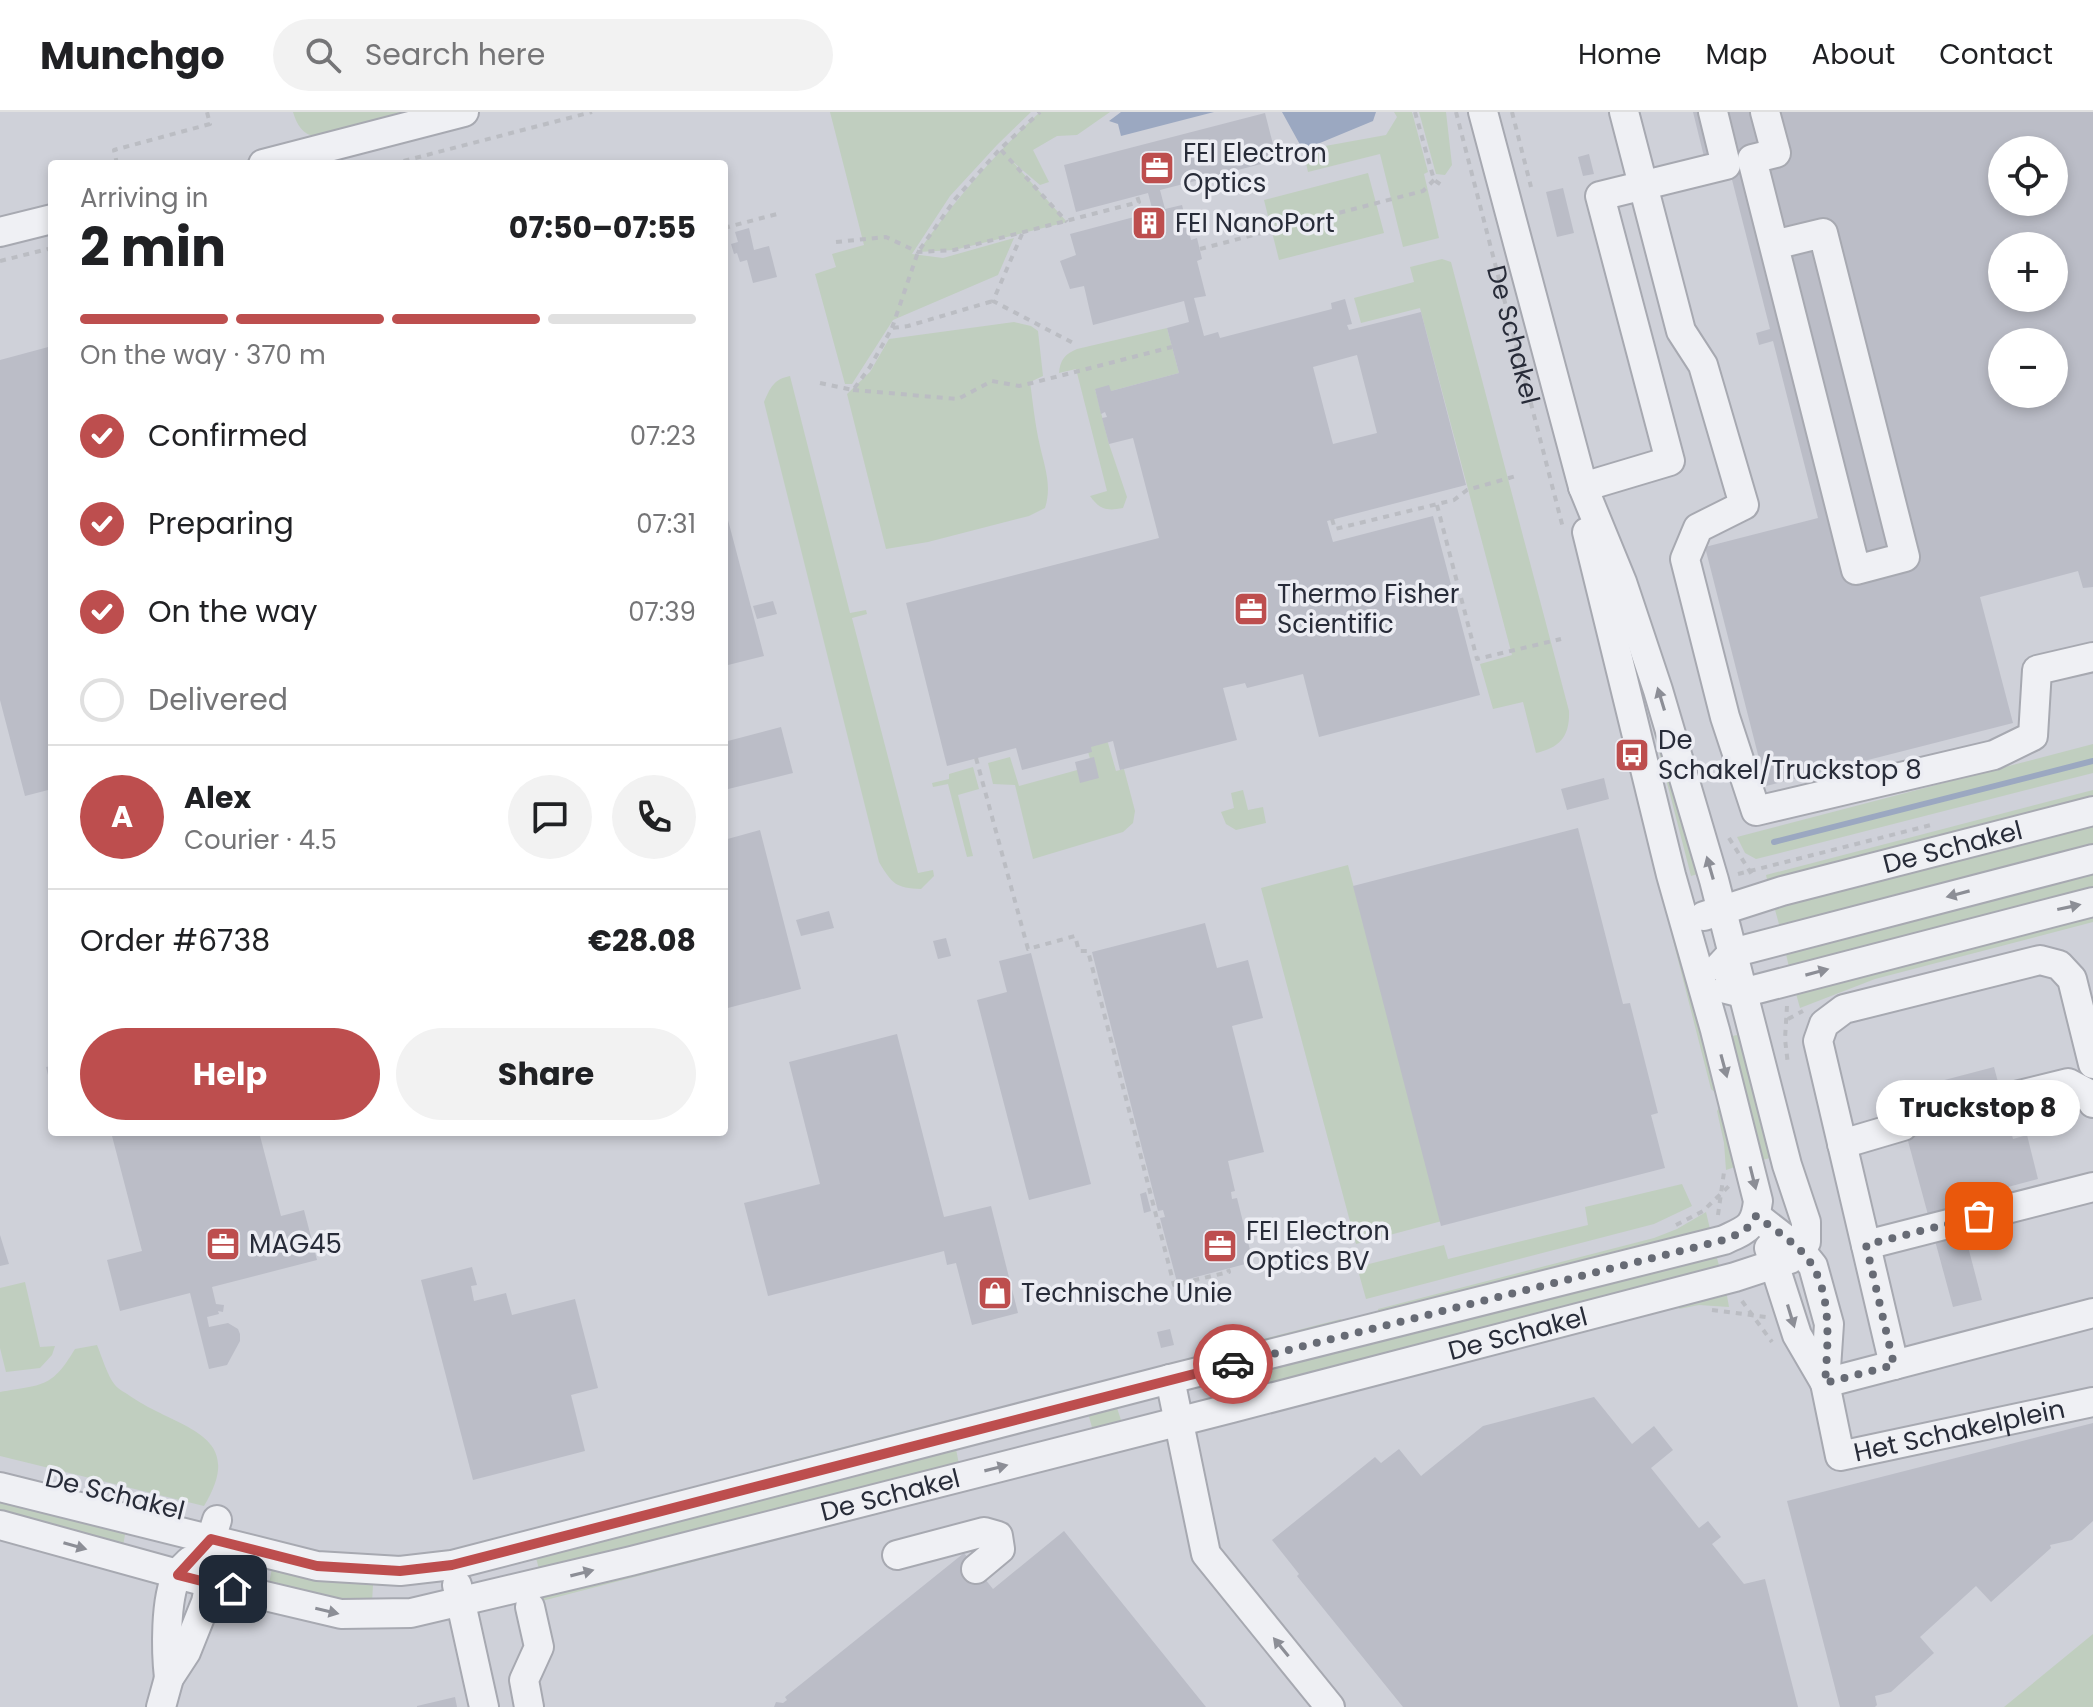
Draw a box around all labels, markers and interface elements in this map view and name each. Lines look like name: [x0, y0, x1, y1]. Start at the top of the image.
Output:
search box: [273, 19, 833, 91]
text: Munchgo: [40, 29, 225, 82]
icon: search: [301, 33, 345, 77]
text: Search here: [365, 33, 545, 76]
text: Home: [1578, 35, 1661, 74]
text: Map: [1705, 35, 1767, 74]
text: About: [1811, 35, 1895, 74]
text: Contact: [1939, 35, 2053, 74]
place label: FEI Electron Optics: [1183, 135, 1327, 201]
map controls: [1988, 136, 2068, 408]
button: locate: [1988, 136, 2068, 216]
office icon: FEI Electron Optics: [1138, 149, 1176, 187]
text: Arriving in: [80, 180, 209, 216]
building icon: FEI NanoPort: [1130, 204, 1168, 242]
place label: FEI NanoPort: [1175, 205, 1335, 241]
text: 07:50–07:55: [509, 206, 696, 249]
text: 2 min: [80, 211, 226, 284]
button: +: [1988, 232, 2068, 312]
street label: De Schakel: [1478, 261, 1548, 408]
button: −: [1988, 328, 2068, 408]
text: On the way · 370 m: [80, 337, 326, 373]
icon: check: [80, 414, 124, 458]
text: Confirmed: [148, 414, 308, 457]
text: 07:23: [630, 418, 696, 454]
icon: check: [80, 502, 124, 546]
text: Preparing: [148, 502, 294, 545]
text: 07:31: [636, 506, 696, 542]
place label: Thermo Fisher Scientific: [1277, 576, 1459, 642]
icon: check: [80, 590, 124, 634]
text: On the way: [148, 590, 317, 633]
office icon: Thermo Fisher Scientific: [1232, 590, 1270, 628]
text: 07:39: [628, 594, 696, 630]
text: Delivered: [148, 678, 288, 721]
one-way arrow: [1654, 687, 1667, 711]
place label: De Schakel/Truckstop 8: [1658, 722, 1922, 788]
bus stop icon: De Schakel/Truckstop 8: [1613, 736, 1651, 774]
button: chat: [508, 775, 592, 859]
button: phone: [612, 775, 696, 859]
text: Alex: [184, 776, 251, 819]
text: A: [111, 795, 133, 838]
street label: De Schakel: [1879, 812, 2026, 882]
text: Courier · 4.5: [184, 822, 337, 858]
one-way arrow: [1704, 856, 1716, 881]
one-way arrow: [1945, 889, 1970, 901]
one-way arrow: [2057, 901, 2082, 913]
text: Order #6738: [80, 919, 270, 962]
text: €28.08: [588, 919, 696, 962]
one-way arrow: [1806, 965, 1830, 978]
button: Help: [80, 1028, 380, 1120]
button: Share: [396, 1028, 696, 1120]
one-way arrow: [1719, 1054, 1731, 1079]
callout: Truckstop 8: [1877, 1080, 2081, 1136]
text: Truckstop 8: [1899, 1090, 2057, 1126]
one-way arrow: [1747, 1166, 1759, 1191]
pin: [1945, 1182, 2013, 1250]
icon: bag: [1957, 1194, 2001, 1238]
place label: FEI Electron Optics BV: [1246, 1213, 1390, 1279]
office icon: MAG45: [204, 1225, 242, 1263]
place label: MAG45: [249, 1226, 342, 1262]
office icon: FEI Electron Optics BV: [1201, 1227, 1239, 1265]
shop icon: Technische Unie: [976, 1274, 1014, 1312]
place label: Technische Unie: [1021, 1275, 1232, 1311]
street label: De Schakel: [1444, 1298, 1591, 1369]
one-way arrow: [1785, 1305, 1798, 1329]
courier: [1193, 1324, 1273, 1404]
icon: car: [1211, 1342, 1255, 1386]
street label: Het Schakelplein: [1850, 1391, 2068, 1471]
street label: De Schakel: [41, 1459, 189, 1529]
street label: De Schakel: [817, 1460, 964, 1530]
one-way arrow: [984, 1461, 1009, 1473]
one-way arrow: [63, 1541, 88, 1553]
pin: [199, 1555, 267, 1623]
one-way arrow: [569, 1566, 594, 1578]
icon: home: [211, 1567, 255, 1611]
one-way arrow: [314, 1605, 339, 1618]
one-way arrow: [1273, 1637, 1290, 1657]

